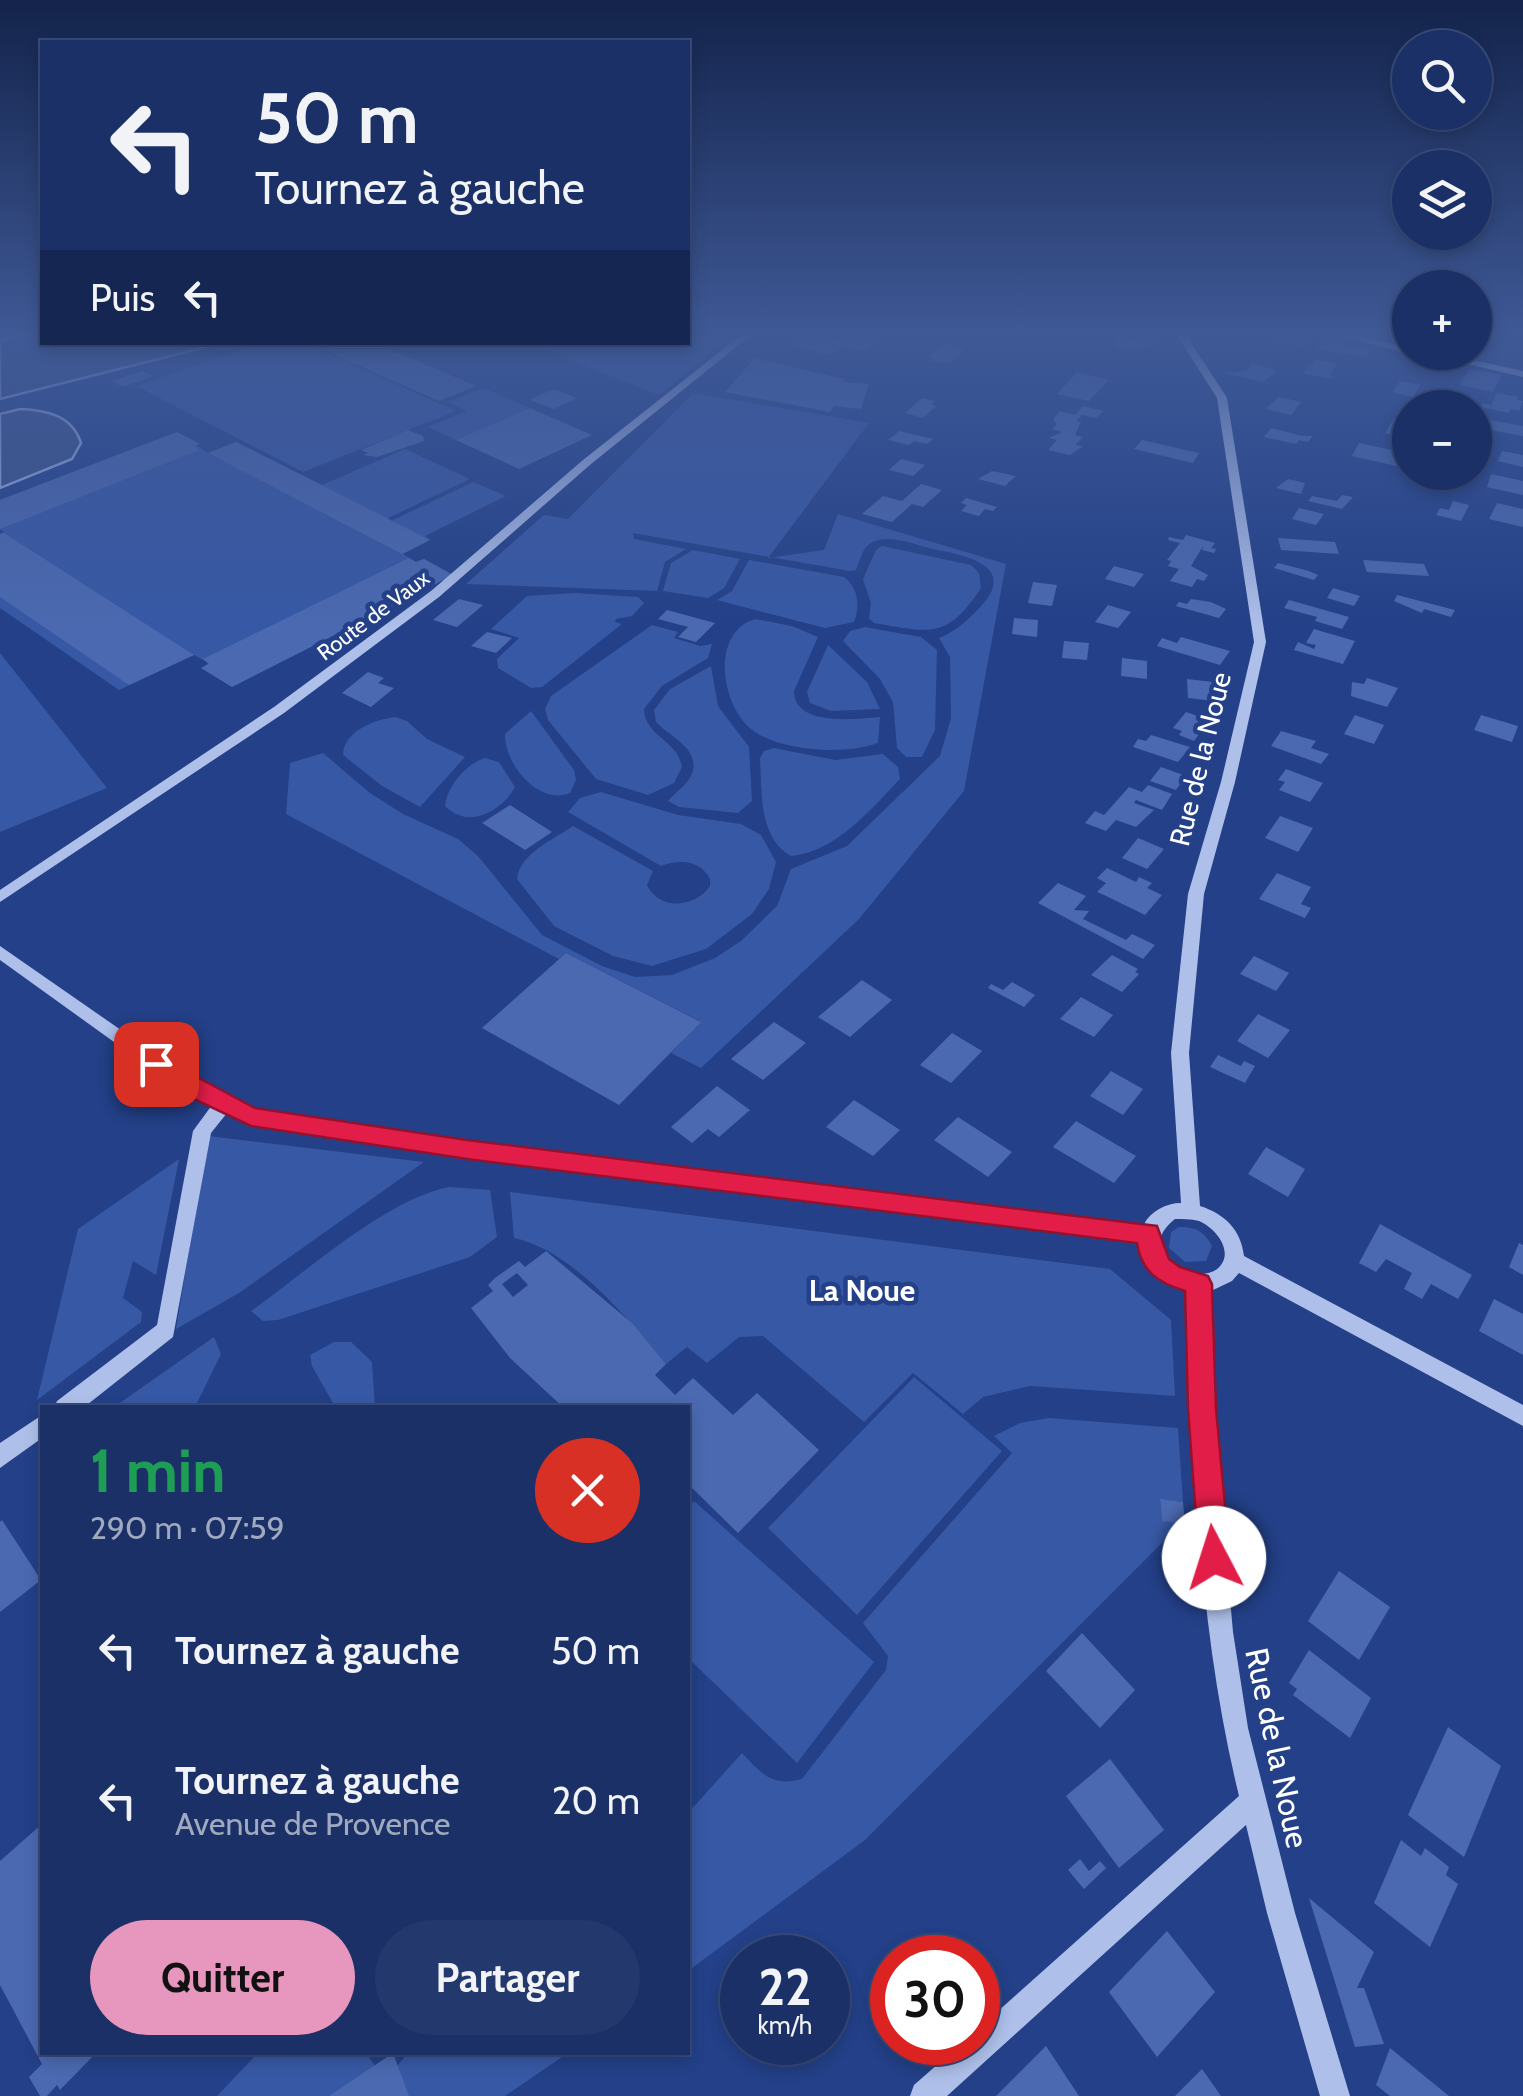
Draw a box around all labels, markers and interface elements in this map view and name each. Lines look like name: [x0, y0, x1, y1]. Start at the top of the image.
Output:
map controls: [1392, 30, 1492, 490]
button: search: [1392, 30, 1492, 130]
text: 50 m: [255, 75, 419, 161]
icon: left: [90, 80, 220, 210]
button: layers: [1392, 150, 1492, 250]
text: Tournez à gauche: [255, 161, 585, 215]
icon: left: [175, 270, 230, 325]
button: +: [1392, 270, 1492, 370]
text: Puis: [90, 274, 155, 321]
button: −: [1392, 390, 1492, 490]
street label: Route de Vaux: [312, 564, 435, 666]
street label: Rue de la Noue: [1162, 668, 1238, 850]
pin: [114, 1022, 199, 1107]
icon: arrive: [129, 1037, 184, 1092]
district label: La Noue: [809, 1272, 915, 1309]
text: 1 min: [90, 1434, 225, 1507]
button: close: [535, 1438, 640, 1543]
position arrow: [1162, 1506, 1266, 1610]
text: 290 m · 07:59: [90, 1508, 285, 1547]
icon: left: [90, 1623, 145, 1678]
text: Tournez à gauche: [175, 1627, 460, 1674]
text: 50 m: [551, 1627, 640, 1674]
street label: Rue de la Noue: [1237, 1644, 1318, 1852]
text: Tournez à gauche: [175, 1757, 460, 1804]
icon: left: [90, 1773, 145, 1828]
text: 20 m: [552, 1777, 640, 1824]
text: Avenue de Provence: [175, 1804, 451, 1843]
button: Quitter: [90, 1920, 355, 2035]
button: Partager: [375, 1920, 640, 2035]
speed limit sign: 30: [870, 1935, 1000, 2065]
text: 22: [759, 1957, 811, 2018]
text: km/h: [758, 2010, 812, 2040]

